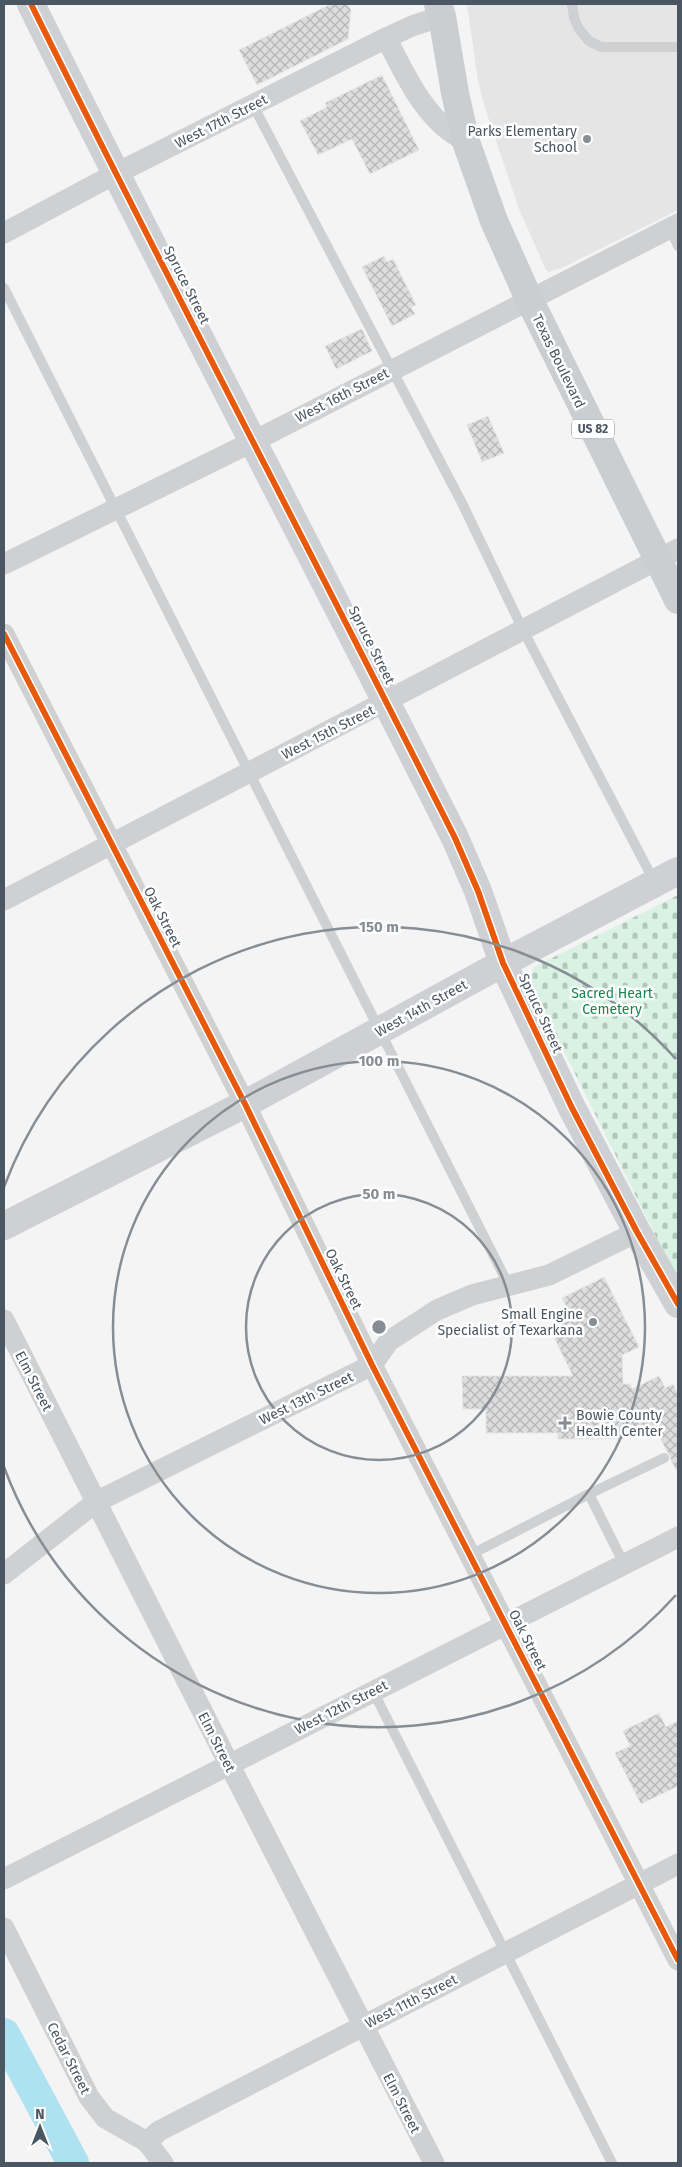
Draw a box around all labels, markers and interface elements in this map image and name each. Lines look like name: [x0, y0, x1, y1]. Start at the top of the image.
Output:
street label: West 17th Street: [172, 90, 271, 152]
place label: Parks Elementary School: [468, 123, 577, 156]
marker: Parks Elementary School: [581, 133, 593, 145]
street label: Spruce Street: [160, 243, 214, 328]
street label: Texas Boulevard: [528, 311, 589, 411]
street label: West 16th Street: [293, 364, 393, 426]
road number: US 82: [572, 419, 614, 438]
street label: Spruce Street: [345, 603, 399, 688]
street label: West 15th Street: [279, 701, 378, 763]
street label: Oak Street: [140, 884, 186, 951]
text: 150 m: [359, 918, 399, 936]
street label: Spruce Street: [515, 971, 567, 1056]
street label: West 14th Street: [372, 976, 471, 1041]
park label: Sacred Heart Cemetery: [571, 985, 654, 1018]
text: 100 m: [359, 1052, 399, 1070]
text: 50 m: [362, 1185, 396, 1203]
street label: Oak Street: [321, 1246, 366, 1313]
place label: Small Engine Specialist of Texarkana: [437, 1306, 583, 1339]
marker: Small Engine Specialist of Texarkana: [587, 1316, 599, 1328]
centre of rings: [370, 1318, 388, 1336]
street label: Elm Street: [11, 1348, 56, 1415]
street label: West 13th Street: [256, 1368, 357, 1429]
place label: Bowie County Health Center: [576, 1407, 663, 1440]
marker: Bowie County Health Center: [558, 1416, 572, 1430]
street label: Oak Street: [505, 1607, 551, 1674]
street label: West 12th Street: [292, 1676, 391, 1738]
street label: Elm Street: [194, 1709, 239, 1776]
street label: West 11th Street: [362, 1970, 461, 2032]
street label: Cedar Street: [43, 2019, 94, 2098]
street label: Elm Street: [379, 2070, 424, 2137]
north arrow: [15, 2102, 65, 2152]
text: N: [35, 2106, 45, 2123]

